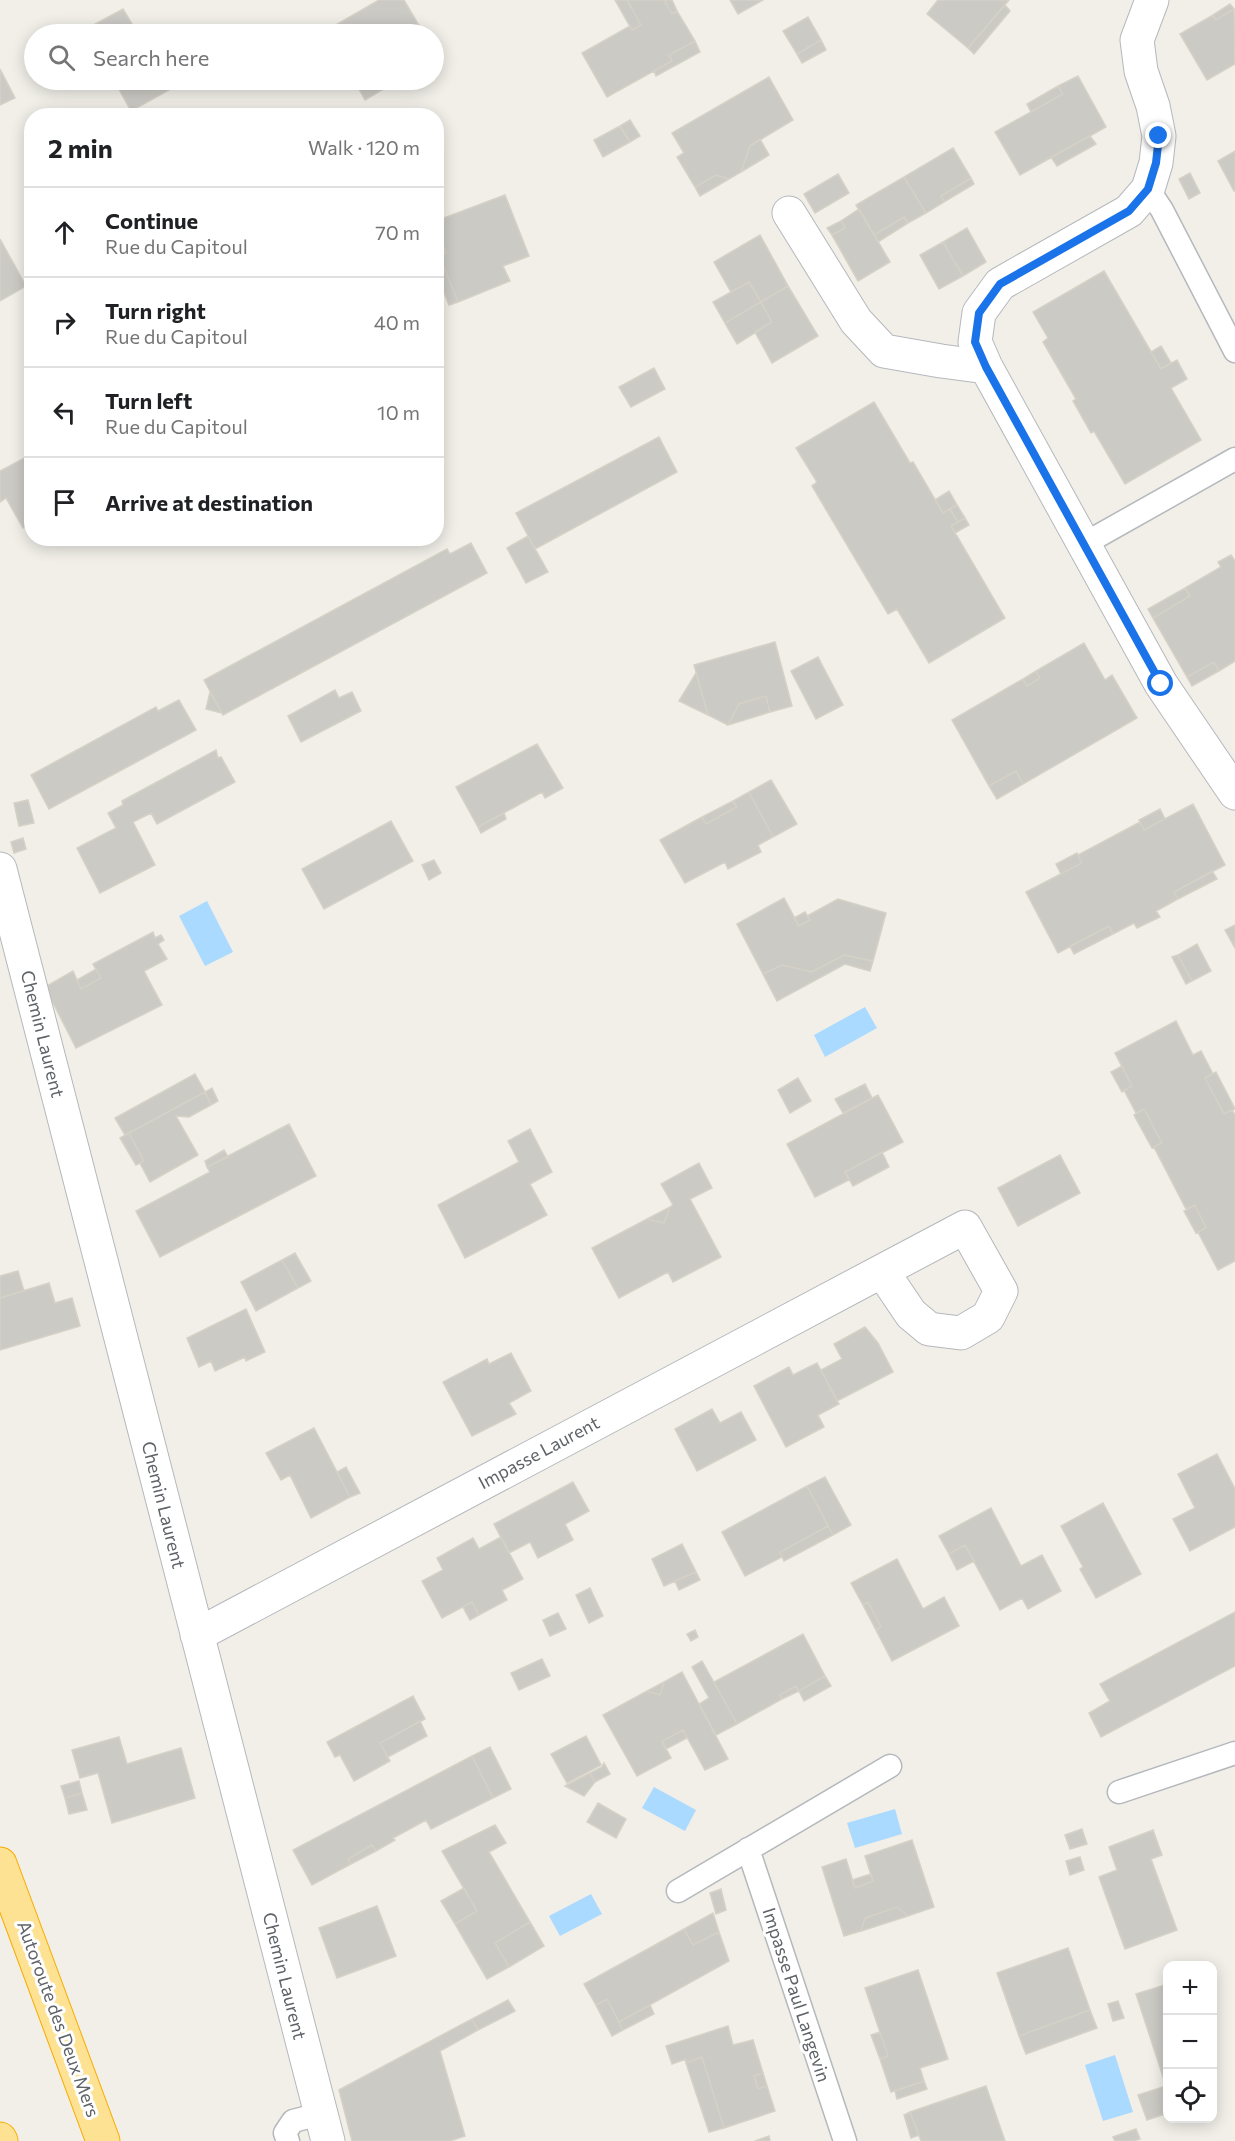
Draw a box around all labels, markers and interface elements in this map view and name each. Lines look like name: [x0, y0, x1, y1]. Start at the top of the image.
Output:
search box: [24, 24, 444, 90]
icon: search: [45, 41, 78, 74]
text: Search here: [93, 44, 209, 71]
route end: [1145, 122, 1171, 148]
text: 2 min: [48, 132, 113, 163]
text: Walk · 120 m: [308, 135, 420, 159]
text: Continue: [105, 207, 198, 234]
icon: ahead: [48, 216, 81, 249]
text: 70 m: [375, 220, 420, 244]
text: Rue du Capitoul: [105, 234, 248, 258]
text: Turn right: [105, 297, 206, 324]
icon: right: [48, 306, 81, 339]
text: 40 m: [374, 310, 420, 334]
text: Rue du Capitoul: [105, 324, 248, 348]
text: Turn left: [105, 387, 192, 414]
icon: left: [48, 396, 81, 429]
text: 10 m: [377, 400, 420, 424]
text: Rue du Capitoul: [105, 414, 248, 438]
icon: arrive: [48, 486, 81, 519]
text: Arrive at destination: [105, 489, 313, 516]
route start: [1147, 670, 1173, 696]
street label: Chemin Laurent: [17, 968, 69, 1100]
street label: Impasse Laurent: [474, 1411, 603, 1493]
street label: Chemin Laurent: [138, 1439, 190, 1571]
street label: Impasse Paul Langevin: [758, 1905, 836, 2085]
street label: Chemin Laurent: [259, 1910, 311, 2042]
street label: Autoroute des Deux Mers: [13, 1917, 105, 2120]
map controls: [1163, 1961, 1217, 2123]
button: +: [1163, 1961, 1217, 2015]
button: −: [1163, 2015, 1217, 2069]
button: locate: [1163, 2069, 1217, 2123]

